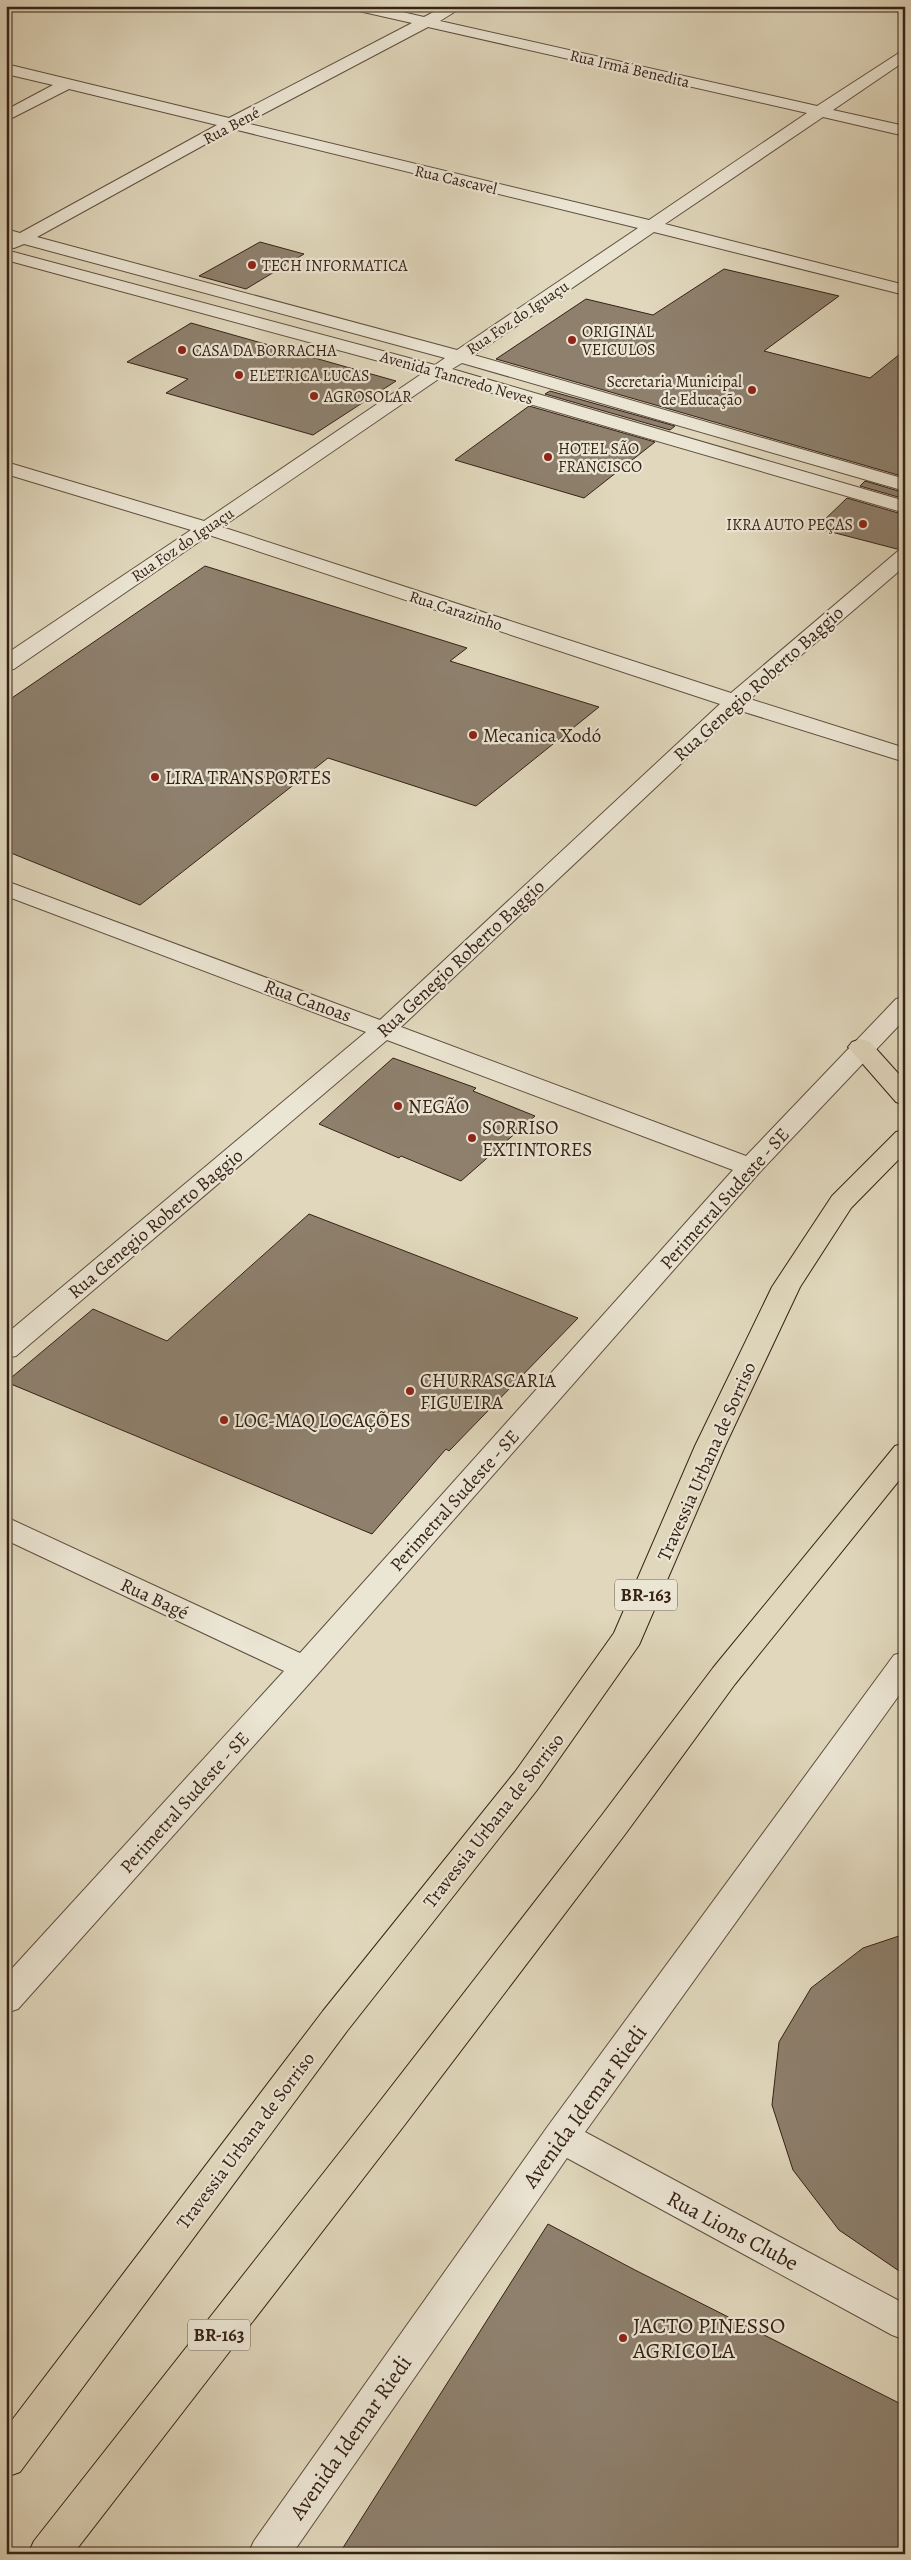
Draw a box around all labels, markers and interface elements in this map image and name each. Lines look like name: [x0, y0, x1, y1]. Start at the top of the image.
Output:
street label: Rua Irmã Benedita: [568, 44, 693, 94]
street label: Rua Bené: [199, 102, 264, 150]
street label: Rua Cascavel: [412, 160, 499, 200]
place label: TECH INFORMATICA: [262, 255, 408, 277]
marker: TECH INFORMATICA: [246, 259, 258, 271]
street label: Rua Foz do Iguaçu: [462, 275, 573, 360]
place label: ORIGINAL VEICULOS: [581, 321, 656, 361]
marker: ORIGINAL VEICULOS: [566, 334, 578, 346]
place label: CASA DA BORRACHA: [192, 340, 337, 362]
marker: CASA DA BORRACHA: [176, 344, 188, 356]
street label: Avenida Tancredo Neves: [377, 345, 536, 410]
place label: ELETRICA LUCAS: [249, 365, 369, 387]
marker: ELETRICA LUCAS: [233, 369, 245, 381]
place label: Secretaria Municipal de Educação: [606, 371, 742, 411]
marker: Secretaria Municipal de Educação: [746, 384, 758, 396]
place label: AGROSOLAR: [323, 386, 412, 408]
marker: AGROSOLAR: [308, 390, 320, 402]
place label: HOTEL SÃO FRANCISCO: [558, 438, 642, 478]
marker: HOTEL SÃO FRANCISCO: [542, 451, 554, 463]
street label: Rua Foz do Iguaçu: [127, 502, 238, 587]
place label: IKRA AUTO PEÇAS: [726, 514, 853, 536]
marker: IKRA AUTO PEÇAS: [857, 518, 869, 530]
street label: Rua Carazinho: [406, 586, 505, 636]
street label: Rua Genegio Roberto Baggio: [668, 600, 850, 767]
place label: Mecanica Xodó: [483, 723, 601, 749]
marker: Mecanica Xodó: [467, 729, 479, 741]
place label: LIRA TRANSPORTES: [165, 765, 331, 791]
marker: LIRA TRANSPORTES: [149, 771, 161, 783]
street label: Rua Genegio Roberto Baggio: [371, 874, 550, 1044]
street label: Rua Canoas: [260, 973, 355, 1029]
place label: NEGÃO: [408, 1094, 469, 1120]
marker: NEGÃO: [392, 1100, 404, 1112]
place label: SORRISO EXTINTORES: [482, 1115, 592, 1163]
street label: Perimetral Sudeste - SE: [654, 1122, 795, 1275]
marker: SORRISO EXTINTORES: [466, 1132, 478, 1144]
street label: Rua Genegio Roberto Baggio: [63, 1143, 249, 1305]
street label: Travessia Urbana de Sorriso: [651, 1358, 763, 1565]
place label: CHURRASCARIA FIGUEIRA: [420, 1368, 557, 1416]
marker: CHURRASCARIA FIGUEIRA: [404, 1385, 416, 1397]
place label: LOC-MAQ LOCAÇÕES: [234, 1408, 410, 1434]
marker: LOC-MAQ LOCAÇÕES: [218, 1414, 230, 1426]
street label: Perimetral Sudeste - SE: [384, 1424, 525, 1577]
street label: Rua Bagé: [116, 1572, 193, 1626]
road number: BR-163: [615, 1580, 677, 1610]
street label: Perimetral Sudeste - SE: [114, 1726, 255, 1879]
street label: Travessia Urbana de Sorriso: [417, 1728, 570, 1913]
street label: Avenida Idemar Riedi: [515, 2019, 654, 2195]
street label: Travessia Urbana de Sorriso: [171, 2047, 321, 2234]
street label: Rua Lions Clube: [662, 2184, 804, 2278]
place label: JACTO PINESSO AGRICOLA: [632, 2311, 785, 2366]
road number: BR-163: [188, 2320, 250, 2350]
marker: JACTO PINESSO AGRICOLA: [617, 2332, 629, 2344]
street label: Avenida Idemar Riedi: [282, 2349, 419, 2527]

